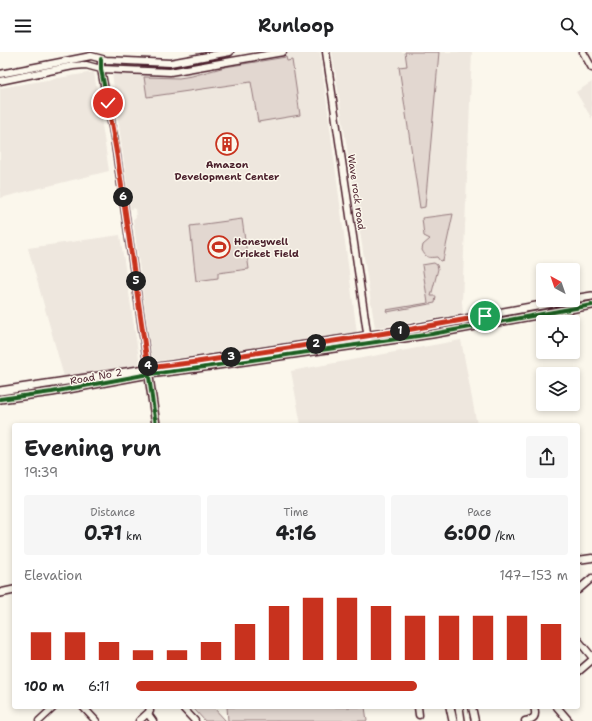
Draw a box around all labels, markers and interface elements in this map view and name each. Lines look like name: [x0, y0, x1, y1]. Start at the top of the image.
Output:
text: Runloop: [258, 14, 334, 38]
icon: menu: [12, 15, 34, 37]
icon: search: [558, 15, 580, 37]
pin: [91, 86, 125, 120]
icon: check: [97, 92, 119, 114]
building icon: Amazon Development Center: [214, 131, 240, 157]
street label: Wave rock road: [345, 153, 368, 231]
place label: Amazon Development Center: [175, 158, 280, 183]
pin: 6: [113, 187, 133, 207]
text: 6: [119, 189, 127, 204]
sports icon: Honeywell Cricket Field: [206, 234, 232, 260]
place label: Honeywell Cricket Field: [234, 235, 299, 260]
north arrow: [536, 263, 580, 307]
map controls: [536, 263, 580, 411]
pin: 5: [126, 271, 146, 291]
text: 5: [133, 273, 139, 288]
pin: [468, 299, 502, 333]
icon: arrive: [474, 305, 496, 327]
button: locate: [536, 315, 580, 359]
pin: 1: [390, 321, 410, 341]
text: 1: [397, 323, 403, 338]
pin: 2: [306, 334, 326, 354]
text: 2: [312, 336, 320, 351]
pin: 3: [221, 347, 241, 367]
text: 3: [227, 349, 235, 364]
pin: 4: [138, 356, 158, 376]
text: 4: [144, 358, 152, 373]
street label: Road No 2: [69, 366, 123, 387]
button: layers: [536, 367, 580, 411]
text: Evening run: [24, 434, 161, 463]
button: share: [526, 436, 568, 478]
text: 19:39: [24, 464, 58, 481]
text: Distance: [90, 505, 135, 520]
text: Time: [283, 505, 309, 520]
text: Pace: [467, 505, 491, 520]
text: 0.71: [84, 520, 122, 546]
text: 4:16: [275, 520, 317, 546]
text: 6:00: [444, 520, 491, 546]
text: km: [122, 529, 142, 544]
text: /km: [491, 529, 515, 544]
text: Elevation: [24, 567, 82, 584]
text: 147–153 m: [499, 567, 568, 584]
text: 100 m: [24, 678, 64, 695]
text: 6:11: [88, 678, 110, 695]

